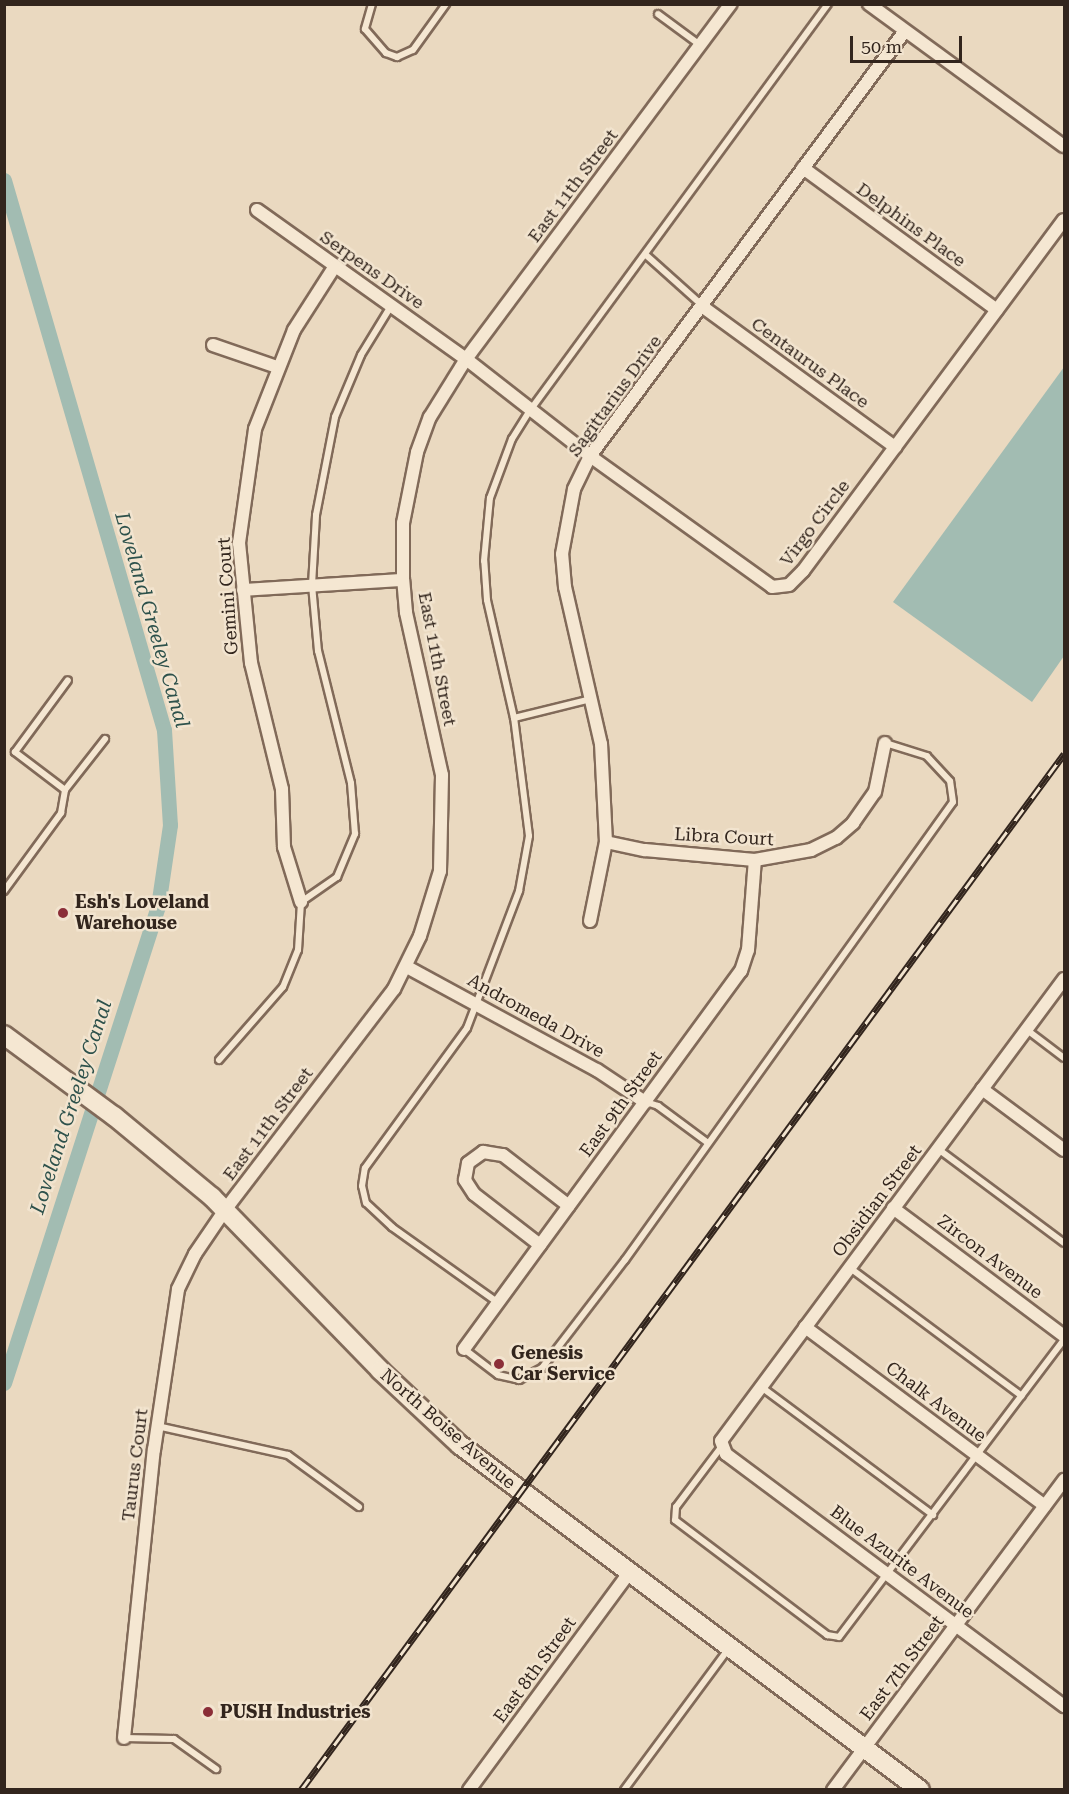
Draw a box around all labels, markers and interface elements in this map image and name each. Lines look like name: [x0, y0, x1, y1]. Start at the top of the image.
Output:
scale bar: [853, 24, 966, 62]
text: 50 m: [861, 36, 902, 57]
street label: East 11th Street: [523, 125, 623, 247]
street label: Delphins Place: [852, 178, 970, 272]
street label: Serpens Drive: [316, 226, 428, 314]
street label: Centaurus Place: [747, 313, 873, 413]
street label: Sagittarius Drive: [564, 331, 666, 461]
street label: Virgo Circle: [776, 476, 854, 570]
water label: Loveland Greeley Canal: [110, 509, 194, 731]
street label: Gemini Court: [213, 536, 243, 656]
street label: East 11th Street: [413, 590, 461, 728]
street label: Libra Court: [674, 824, 774, 850]
place label: Esh's Loveland Warehouse: [75, 892, 209, 934]
marker: Esh's Loveland Warehouse: [56, 906, 70, 920]
street label: Andromeda Drive: [464, 969, 608, 1063]
water label: Loveland Greeley Canal: [25, 997, 117, 1217]
street label: East 9th Street: [575, 1047, 667, 1161]
street label: East 11th Street: [218, 1063, 318, 1185]
street label: Obsidian Street: [828, 1141, 926, 1261]
street label: Zircon Avenue: [933, 1210, 1047, 1304]
place label: Genesis Car Service: [511, 1343, 615, 1386]
marker: Genesis Car Service: [492, 1357, 506, 1371]
street label: Chalk Avenue: [881, 1357, 991, 1447]
street label: North Boise Avenue: [376, 1364, 520, 1494]
street label: Taurus Court: [117, 1408, 153, 1522]
street label: Blue Azurite Avenue: [826, 1501, 978, 1623]
street label: East 7th Street: [856, 1611, 948, 1725]
street label: East 8th Street: [489, 1613, 581, 1727]
place label: PUSH Industries: [220, 1701, 371, 1723]
marker: PUSH Industries: [201, 1705, 215, 1719]

